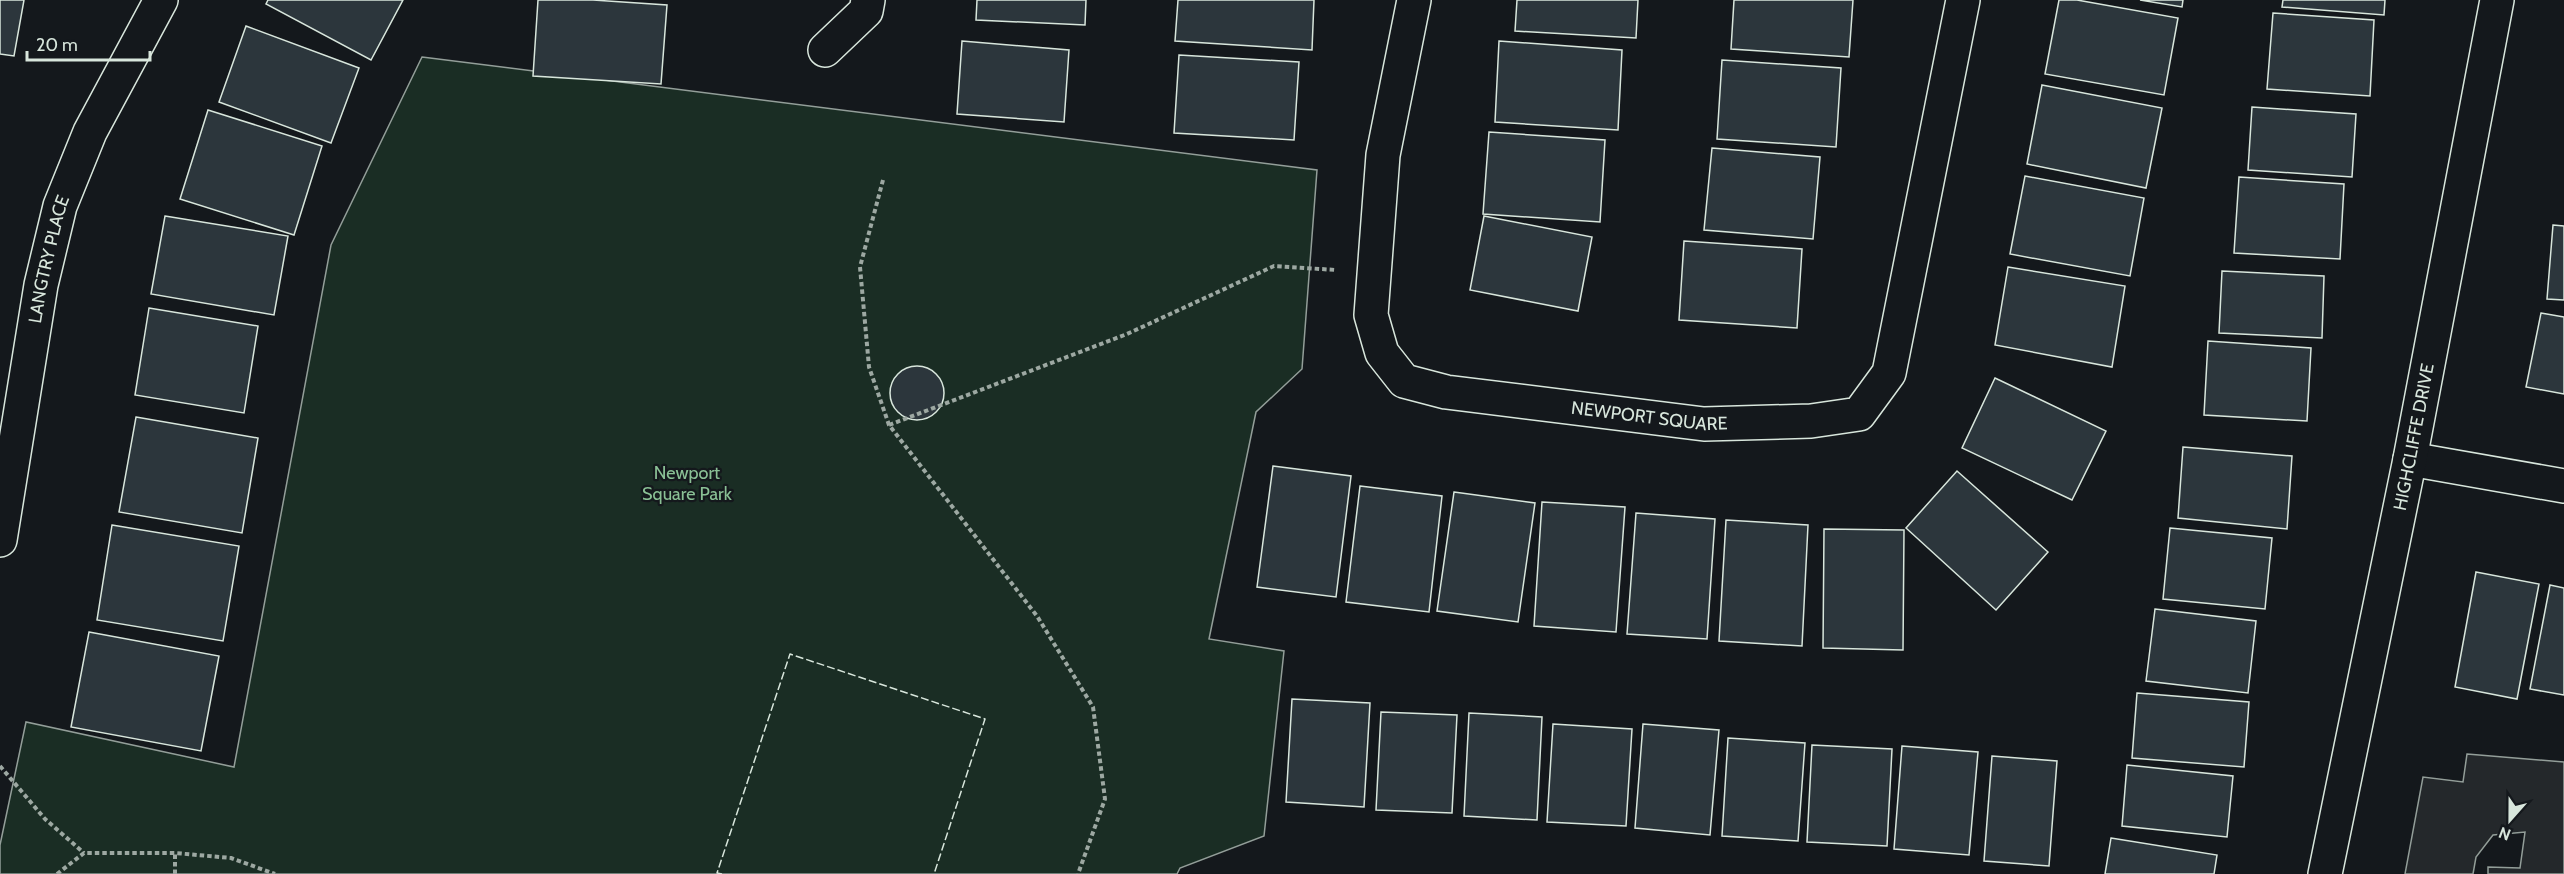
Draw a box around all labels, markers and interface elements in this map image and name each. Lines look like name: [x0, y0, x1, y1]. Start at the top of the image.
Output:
scale bar: [27, 24, 150, 62]
text: 20 m: [36, 34, 78, 56]
street label: LANGTRY PLACE: [24, 192, 74, 325]
street label: HIGHCLIFFE DRIVE: [2389, 362, 2439, 512]
street label: NEWPORT SQUARE: [1570, 397, 1728, 435]
park label: Newport Square Park: [642, 462, 733, 505]
north arrow: [2480, 790, 2540, 850]
text: N: [2496, 823, 2513, 844]

